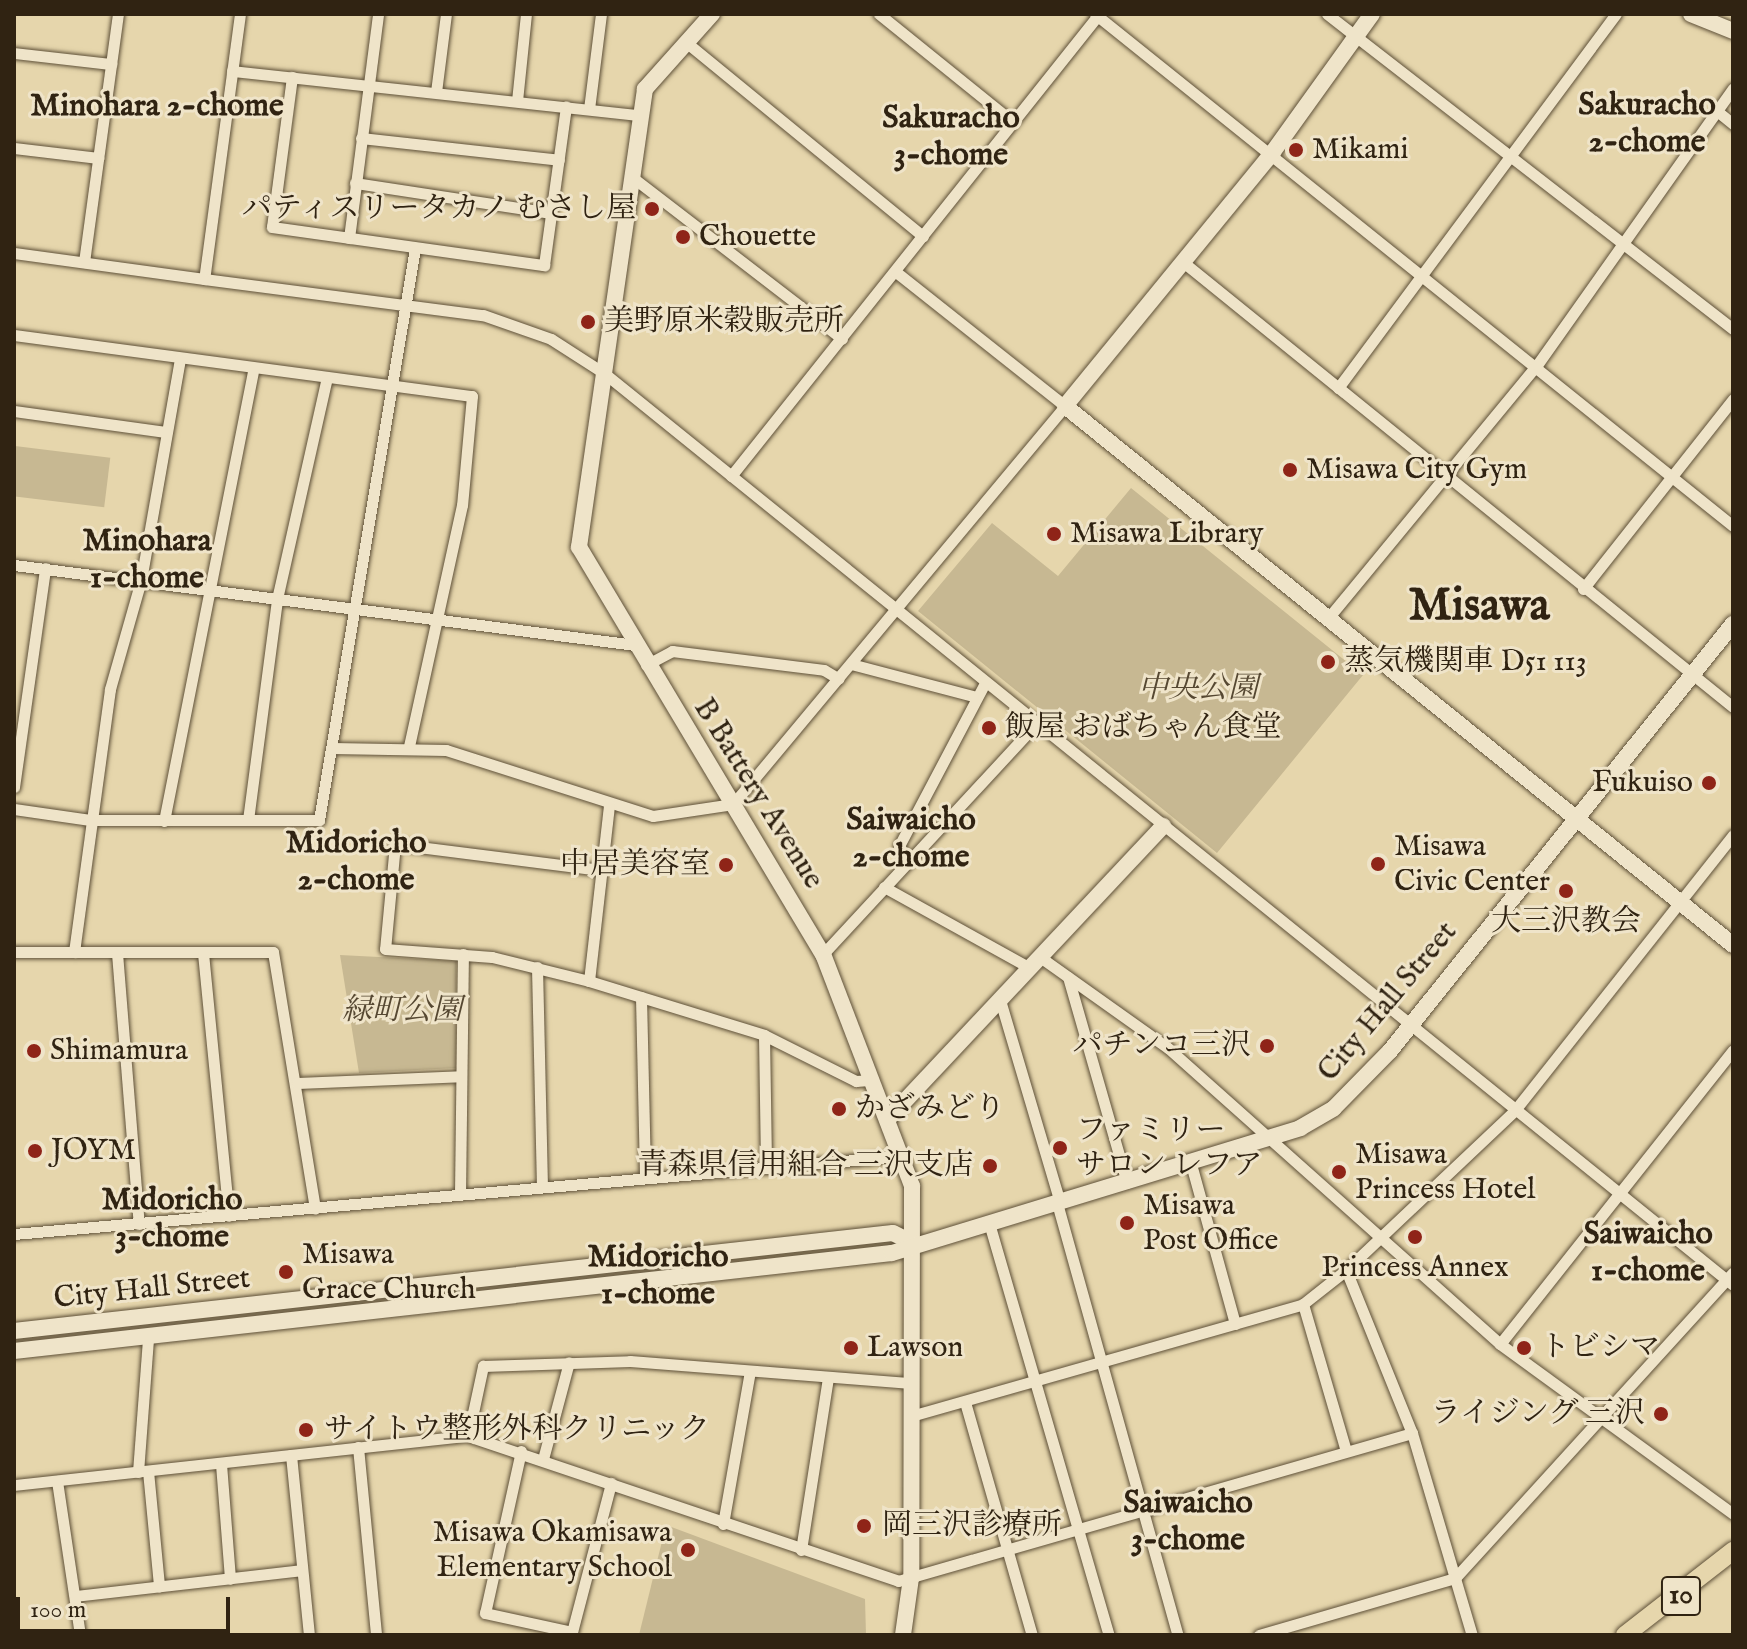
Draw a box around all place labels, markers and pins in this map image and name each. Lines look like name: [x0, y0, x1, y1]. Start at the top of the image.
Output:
place label: Mikami: [1312, 132, 1408, 168]
marker: Mikami: [1287, 141, 1305, 159]
place label: パティスリータカノ むさし屋: [239, 191, 636, 227]
marker: パティスリータカノ むさし屋: [643, 200, 661, 218]
place label: Chouette: [699, 219, 816, 255]
marker: Chouette: [674, 228, 692, 246]
place label: 美野原米穀販売所: [604, 304, 844, 340]
marker: 美野原米穀販売所: [579, 313, 597, 331]
place label: Misawa City Gym: [1306, 452, 1527, 488]
marker: Misawa City Gym: [1281, 461, 1299, 479]
place label: Misawa Library: [1070, 516, 1263, 552]
marker: Misawa Library: [1045, 525, 1063, 543]
place label: 蒸気機関車 D51 113: [1344, 644, 1587, 680]
marker: 蒸気機関車 D51 113: [1319, 653, 1337, 671]
place label: 飯屋 おばちゃん食堂: [1005, 710, 1282, 746]
marker: 飯屋 おばちゃん食堂: [980, 719, 998, 737]
place label: Fukuiso: [1592, 765, 1693, 801]
marker: Fukuiso: [1700, 774, 1718, 792]
place label: Misawa Civic Center: [1394, 829, 1550, 900]
place label: 中居美容室: [560, 847, 710, 883]
marker: Misawa Civic Center: [1369, 855, 1387, 873]
marker: 中居美容室: [717, 856, 735, 874]
marker: 大三沢教会: [1557, 882, 1575, 900]
place label: 大三沢教会: [1491, 904, 1641, 940]
place label: パチンコ三沢: [1071, 1028, 1251, 1064]
place label: Shimamura: [50, 1033, 188, 1069]
marker: パチンコ三沢: [1258, 1037, 1276, 1055]
marker: Shimamura: [25, 1042, 43, 1060]
place label: かざみどり: [855, 1091, 1005, 1127]
marker: かざみどり: [830, 1100, 848, 1118]
place label: ファミリー サロン レフア: [1076, 1113, 1263, 1184]
place label: JOYM: [51, 1133, 136, 1169]
place label: Misawa Princess Hotel: [1355, 1137, 1535, 1208]
marker: ファミリー サロン レフア: [1051, 1139, 1069, 1157]
marker: JOYM: [26, 1142, 44, 1160]
place label: 青森県信用組合 三沢支店: [637, 1148, 974, 1184]
marker: 青森県信用組合 三沢支店: [981, 1157, 999, 1175]
marker: Misawa Princess Hotel: [1330, 1163, 1348, 1181]
place label: Misawa Post Office: [1143, 1188, 1278, 1258]
marker: Misawa Post Office: [1118, 1214, 1136, 1232]
marker: Princess Annex: [1406, 1228, 1424, 1246]
place label: Misawa Grace Church: [302, 1237, 476, 1308]
place label: Princess Annex: [1321, 1250, 1509, 1286]
marker: Misawa Grace Church: [277, 1263, 295, 1281]
place label: Lawson: [867, 1330, 963, 1366]
place label: トビシマ: [1540, 1330, 1660, 1366]
marker: Lawson: [842, 1339, 860, 1357]
marker: トビシマ: [1515, 1339, 1533, 1357]
place label: ライジング 三沢: [1428, 1396, 1645, 1432]
marker: ライジング 三沢: [1652, 1405, 1670, 1423]
place label: サイトウ整形外科クリニック: [324, 1412, 714, 1448]
marker: サイトウ整形外科クリニック: [295, 1419, 317, 1441]
place label: 岡三沢診療所: [882, 1508, 1062, 1544]
place label: Misawa Okamisawa Elementary School: [433, 1515, 672, 1586]
marker: 岡三沢診療所: [853, 1515, 875, 1537]
marker: Misawa Okamisawa Elementary School: [679, 1541, 697, 1559]

